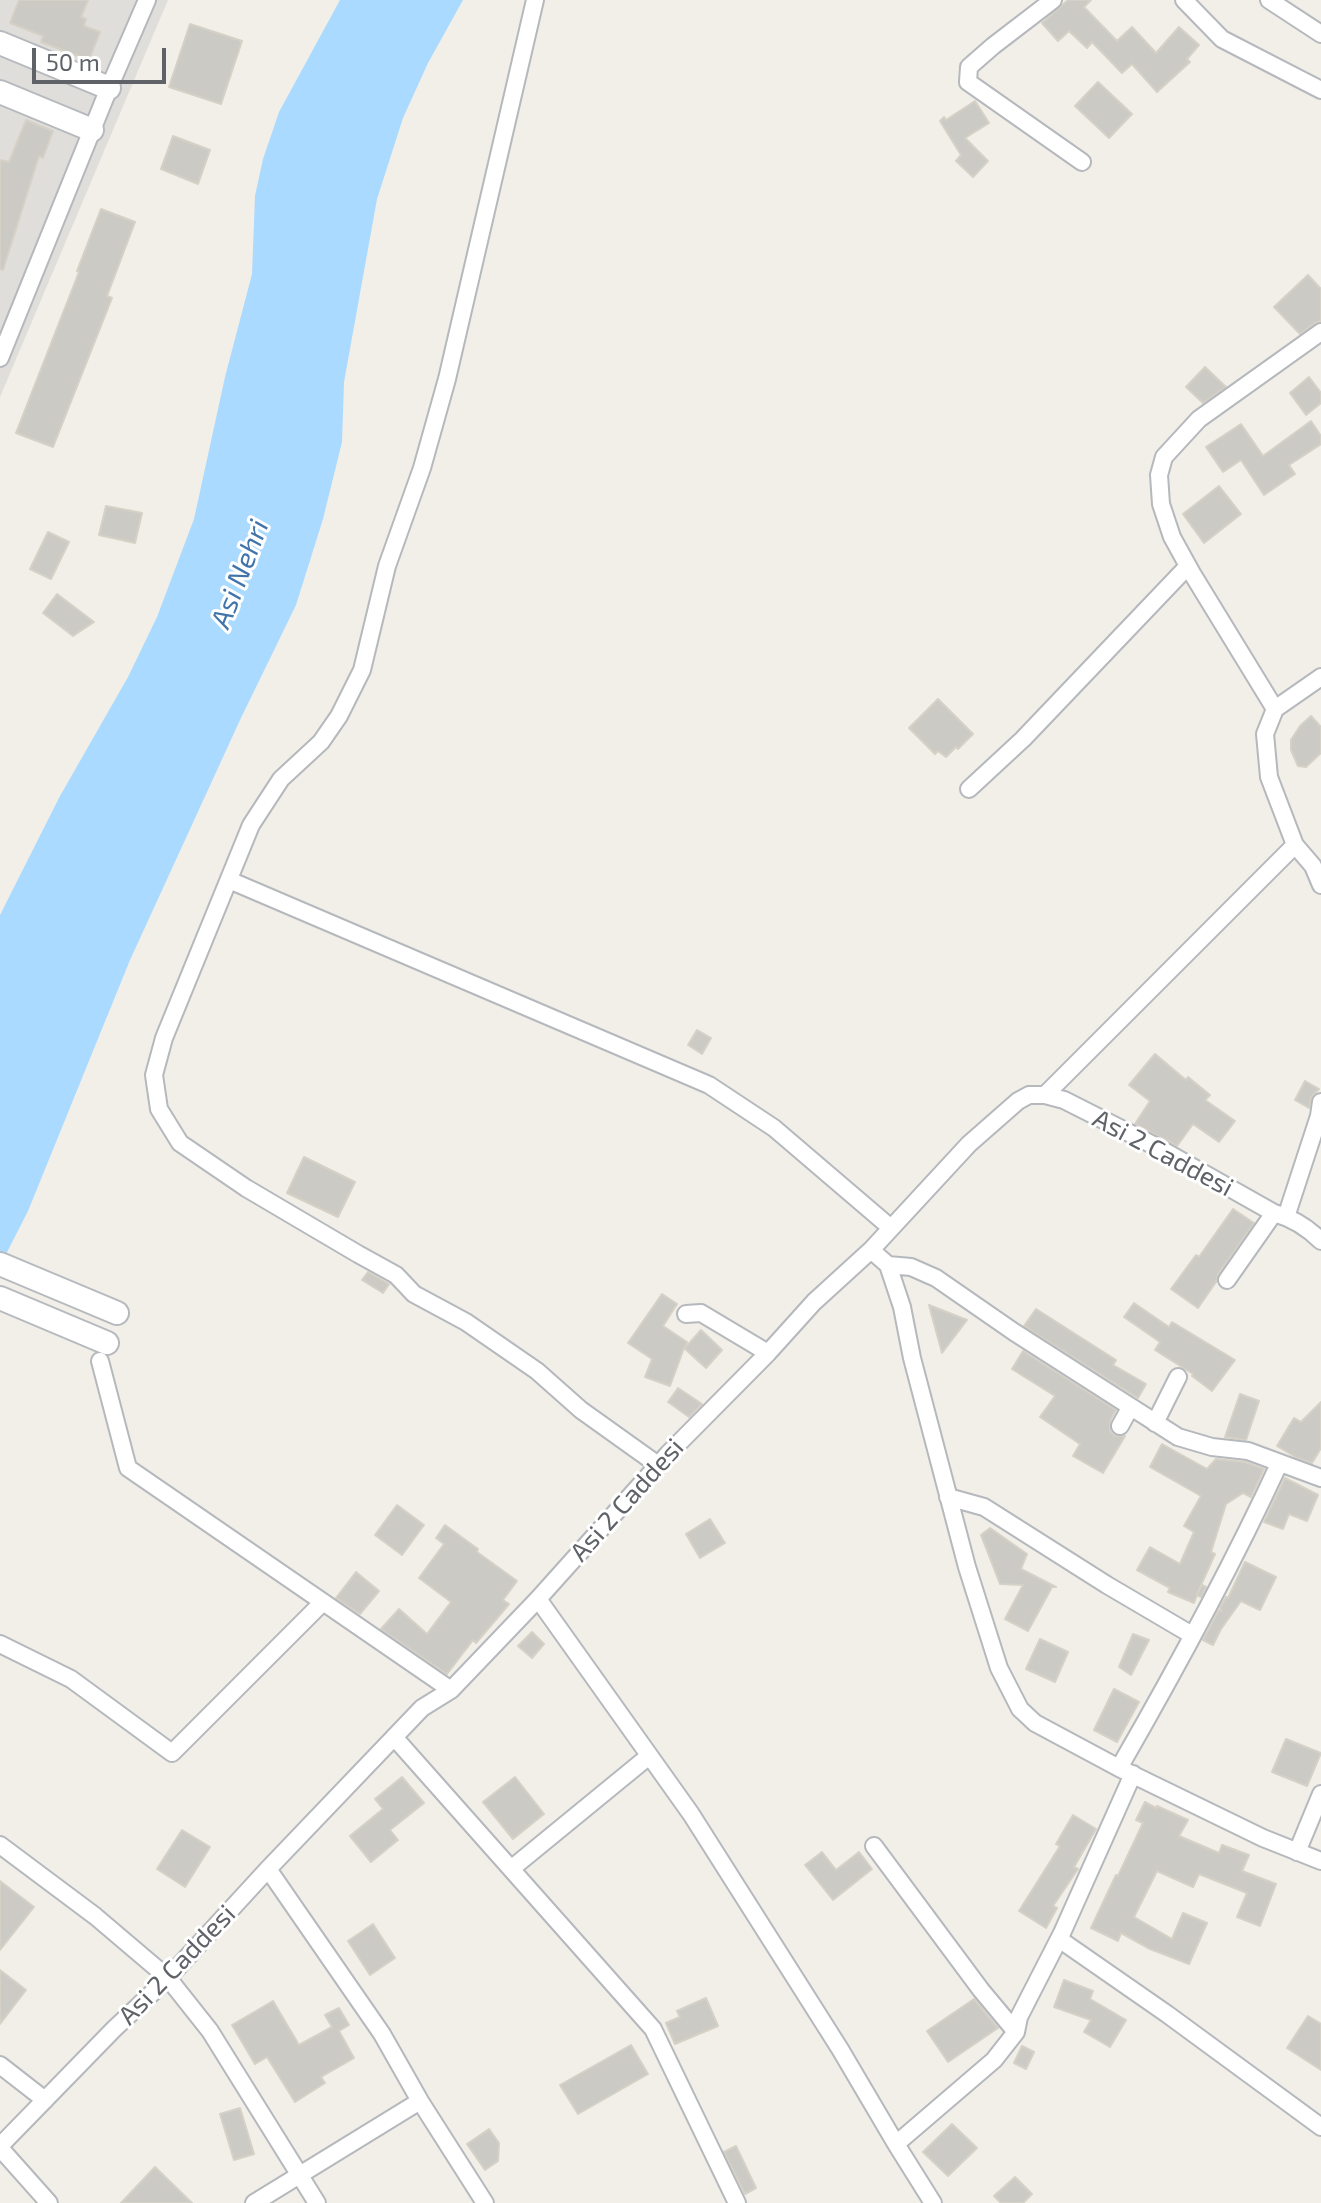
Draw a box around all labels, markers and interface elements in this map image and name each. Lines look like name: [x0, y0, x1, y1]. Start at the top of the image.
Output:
scale bar: [36, 32, 170, 82]
text: 50 m: [46, 47, 100, 76]
water label: Asi Nehri: [204, 515, 276, 633]
street label: Asi 2 Caddesi: [1087, 1103, 1239, 1203]
street label: Asi 2 Caddesi: [564, 1432, 690, 1568]
street label: Asi 2 Caddesi: [112, 1899, 242, 2031]

